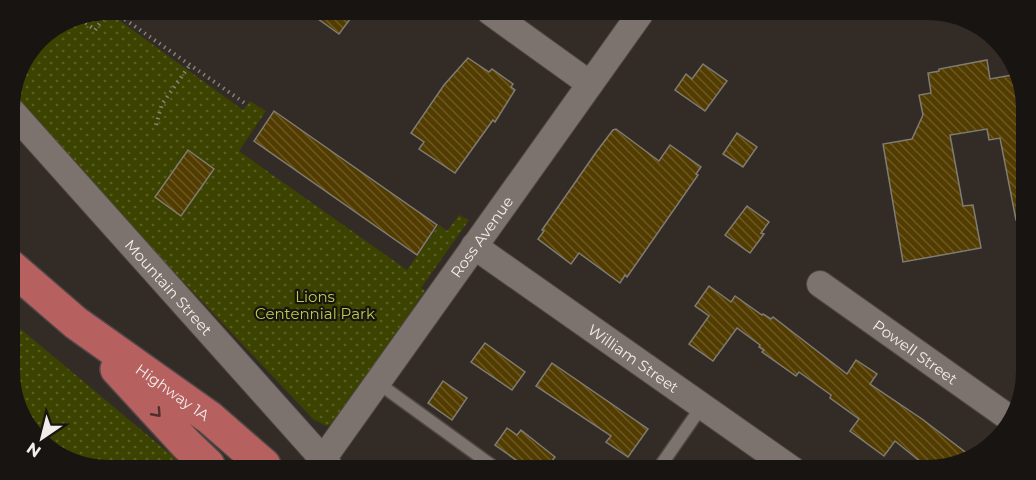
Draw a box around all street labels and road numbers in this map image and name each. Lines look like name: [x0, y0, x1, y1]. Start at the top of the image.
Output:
street label: Ross Avenue: [446, 192, 517, 281]
street label: Mountain Street: [121, 235, 217, 339]
street label: Powell Street: [870, 315, 961, 388]
street label: William Street: [584, 320, 683, 396]
street label: Highway 1A: [132, 359, 214, 425]

